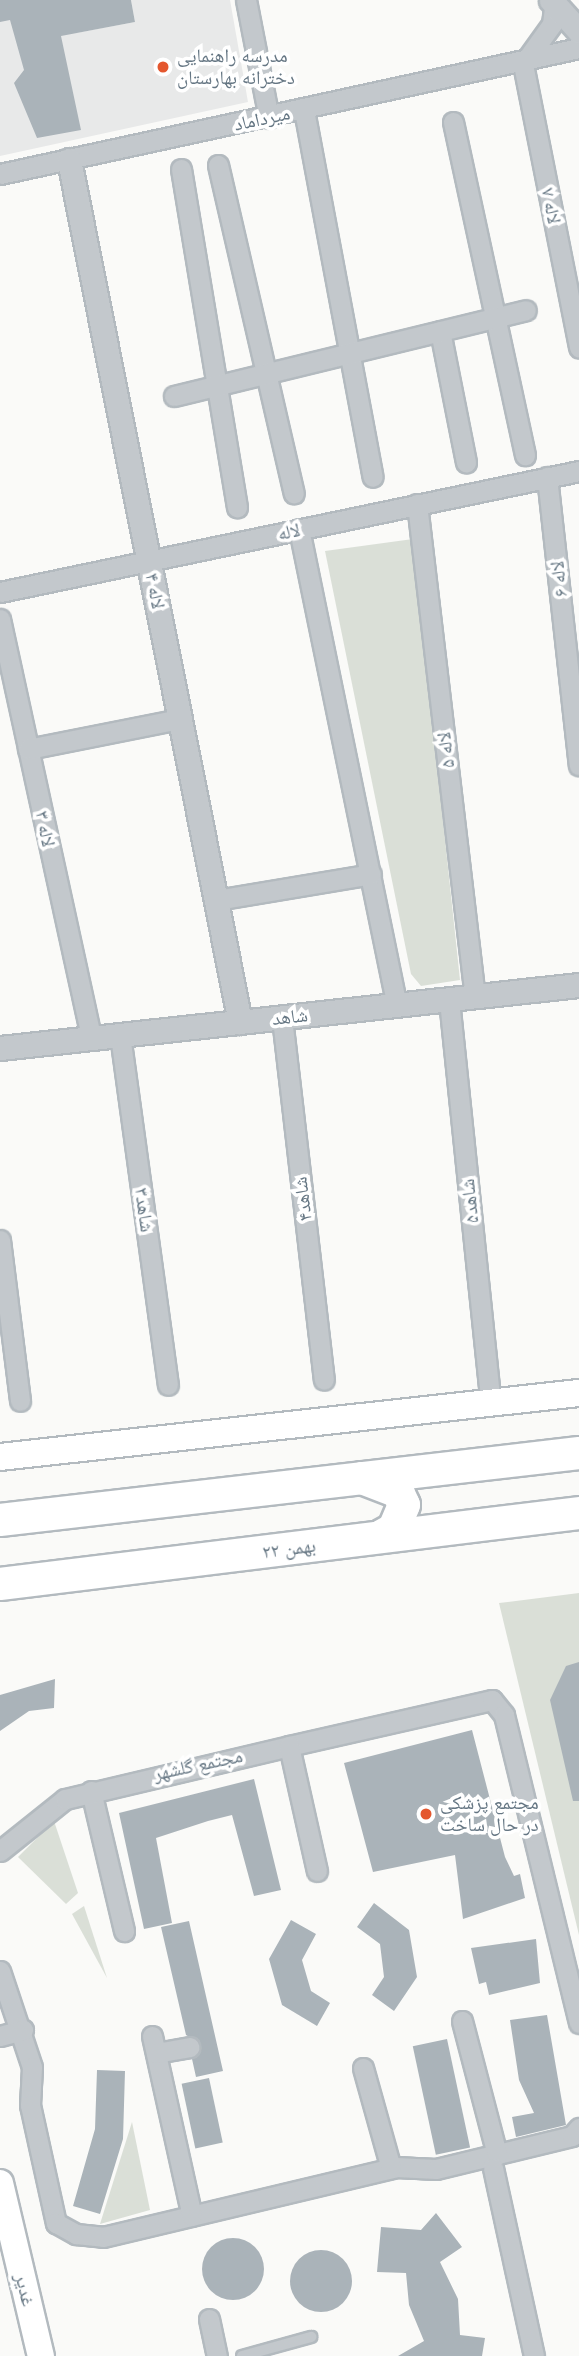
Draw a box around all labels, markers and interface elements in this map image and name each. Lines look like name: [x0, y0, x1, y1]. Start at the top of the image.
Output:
place label: مدرسه راهنمایی دخترانه بهارستان: [177, 45, 295, 89]
marker: مدرسه راهنمایی دخترانه بهارستان: [155, 59, 171, 75]
street label: میرداماد: [232, 102, 292, 136]
street label: لاله ۷: [536, 186, 566, 226]
street label: لاله: [276, 519, 302, 545]
street label: لاله ۶: [546, 560, 572, 598]
street label: لاله ۴: [140, 571, 170, 611]
street label: لاله ۵: [432, 731, 460, 769]
street label: لاله ۳: [30, 809, 60, 849]
street label: شاهد: [271, 1004, 309, 1030]
street label: شاهد۴: [289, 1176, 317, 1222]
street label: شاهد۵: [456, 1178, 484, 1224]
street label: شاهد۳: [130, 1186, 158, 1234]
street label: ۲۲ بهمن: [261, 1534, 317, 1564]
street label: مجتمع گلشهر: [151, 1744, 245, 1786]
place label: مجتمع پزشکی در حال ساخت: [440, 1792, 539, 1836]
marker: مجتمع پزشکی در حال ساخت: [418, 1806, 434, 1822]
street label: غدیر: [10, 2271, 40, 2309]

